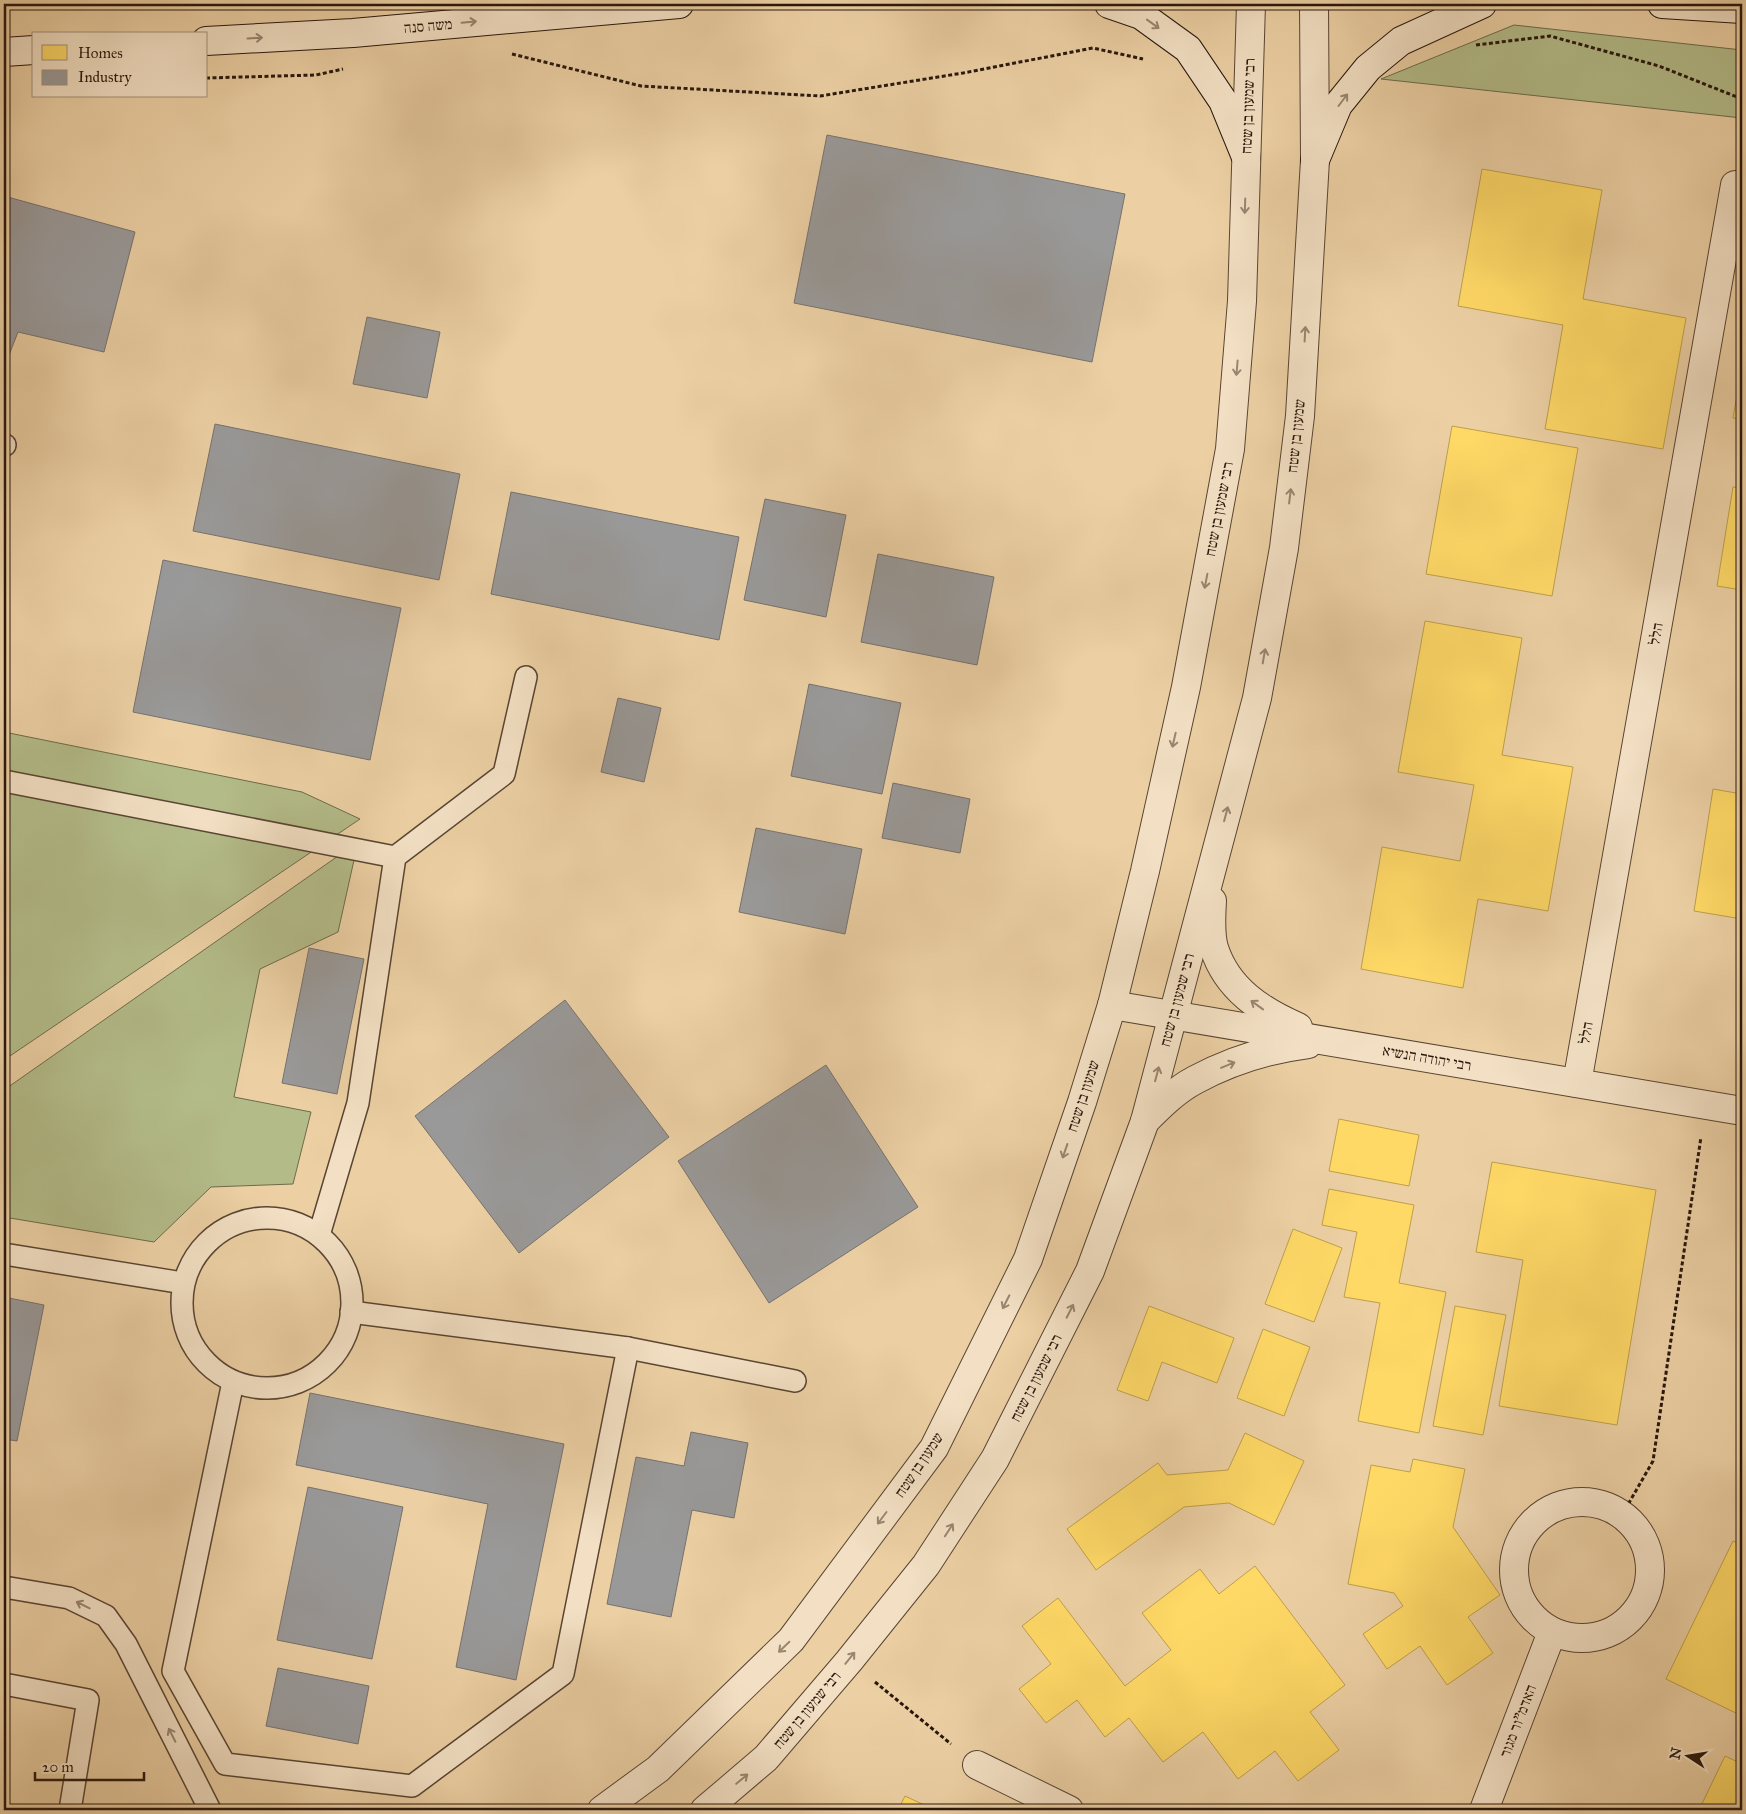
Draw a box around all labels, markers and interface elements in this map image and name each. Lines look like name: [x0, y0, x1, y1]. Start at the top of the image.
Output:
street label: משה סנה: [403, 15, 453, 37]
one-way arrow: [461, 18, 477, 27]
one-way arrow: [1146, 18, 1160, 29]
legend: [32, 32, 208, 98]
one-way arrow: [247, 34, 263, 43]
text: Homes: [78, 44, 123, 62]
street label: רבי שמעון בן שטח: [1237, 58, 1259, 154]
text: Industry: [78, 68, 132, 86]
one-way arrow: [1338, 93, 1348, 107]
one-way arrow: [1240, 198, 1250, 214]
one-way arrow: [1300, 326, 1309, 342]
one-way arrow: [1232, 360, 1241, 376]
street label: שמעון בן שטח: [1283, 398, 1309, 474]
street label: רבי שמעון בן שטח: [1201, 460, 1237, 558]
one-way arrow: [1285, 488, 1295, 504]
one-way arrow: [1200, 572, 1210, 588]
street label: הלל: [1645, 621, 1667, 647]
one-way arrow: [1260, 648, 1269, 664]
one-way arrow: [1169, 731, 1178, 747]
one-way arrow: [1221, 806, 1231, 822]
street label: רבי שמעון בן שטח: [1156, 951, 1198, 1049]
one-way arrow: [1250, 1000, 1264, 1010]
street label: הלל: [1575, 1020, 1597, 1046]
street label: רבי יהודה הנשיא: [1381, 1041, 1473, 1075]
street label: שמעון בן שטח: [1063, 1058, 1103, 1134]
one-way arrow: [1220, 1060, 1235, 1069]
one-way arrow: [1153, 1066, 1163, 1082]
one-way arrow: [1060, 1143, 1069, 1158]
one-way arrow: [1001, 1294, 1011, 1309]
one-way arrow: [1066, 1304, 1075, 1319]
street label: רבי שמעון בן שטח: [1006, 1331, 1066, 1425]
street label: שמעון בן שטח: [891, 1429, 947, 1501]
one-way arrow: [877, 1511, 887, 1525]
one-way arrow: [945, 1523, 955, 1537]
one-way arrow: [76, 1600, 91, 1609]
one-way arrow: [777, 1641, 790, 1653]
one-way arrow: [845, 1652, 856, 1665]
street label: רבי שמעון בן שטח: [769, 1667, 845, 1753]
street label: האדמ"ור מגור: [1496, 1682, 1540, 1760]
one-way arrow: [167, 1728, 177, 1743]
north arrow: [1664, 1732, 1714, 1782]
text: N: [1666, 1746, 1685, 1761]
scale bar: [35, 1749, 144, 1781]
text: 20 m: [42, 1758, 74, 1776]
one-way arrow: [735, 1773, 748, 1784]

